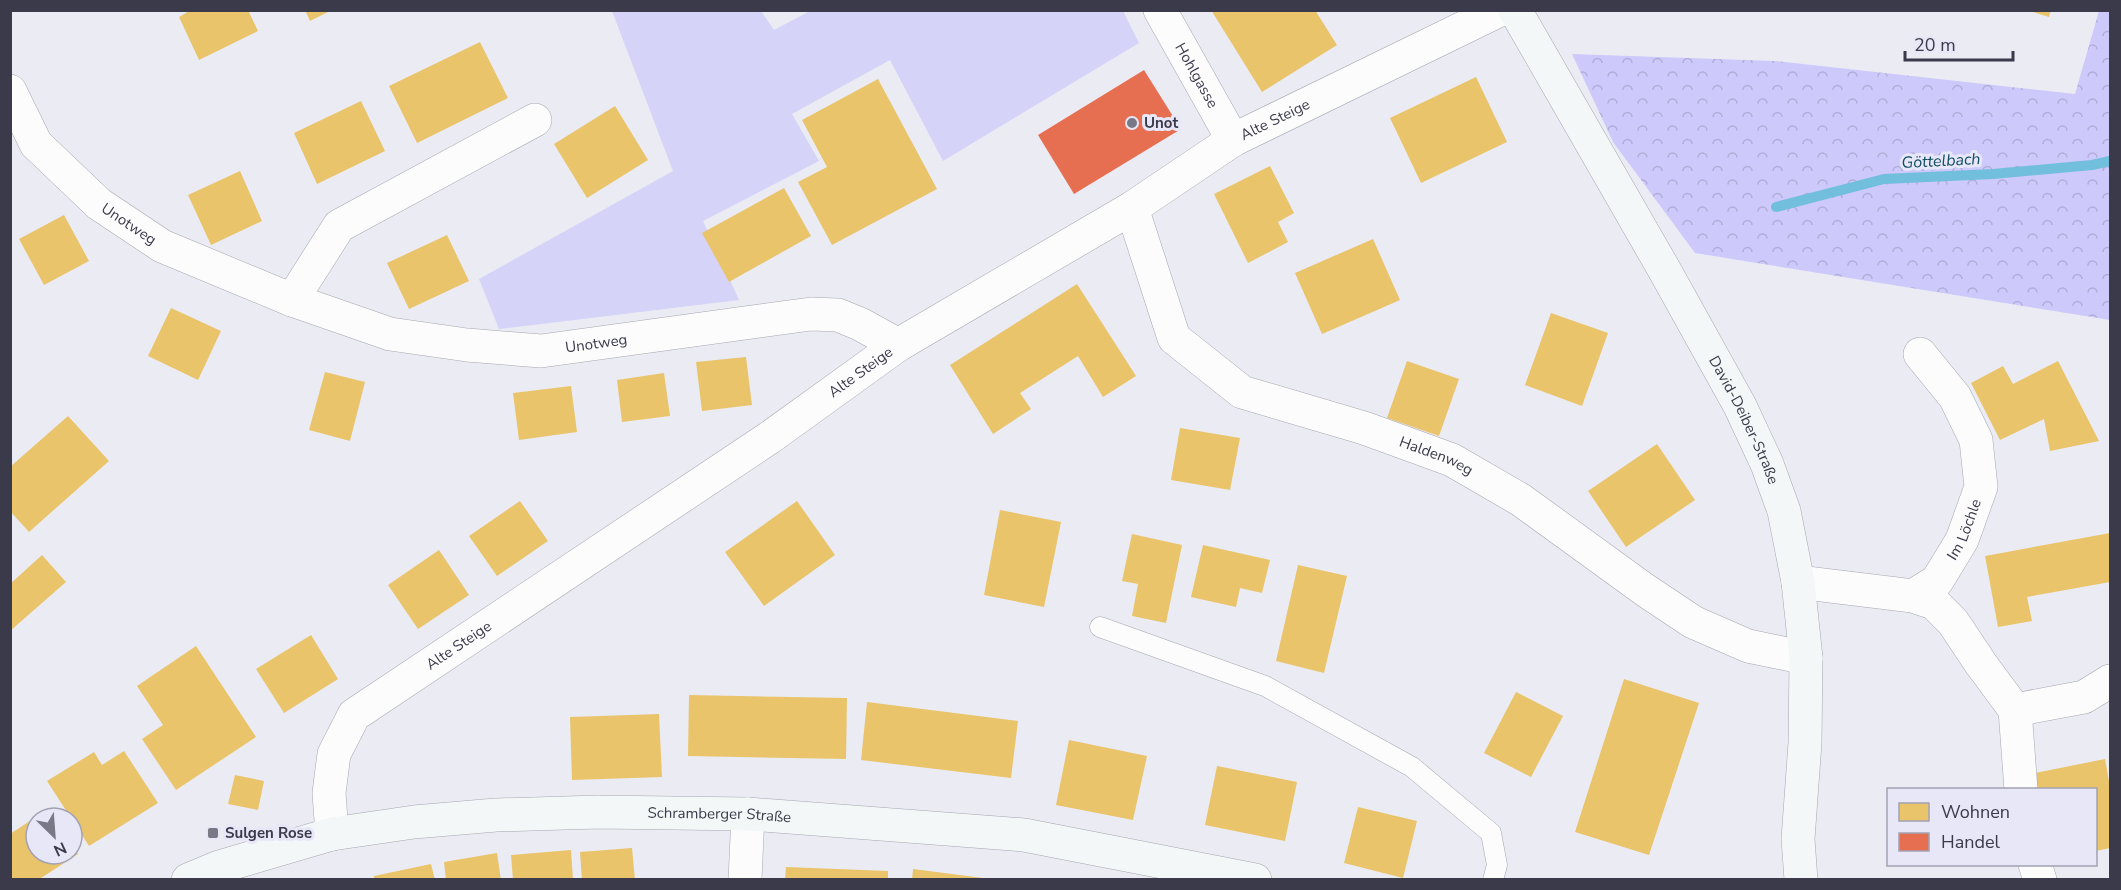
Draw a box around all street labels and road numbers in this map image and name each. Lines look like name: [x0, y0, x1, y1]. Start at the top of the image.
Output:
street label: Hohlgasse: [1170, 39, 1223, 112]
street label: Alte Steige: [1237, 94, 1313, 145]
street label: Unotweg: [97, 198, 160, 250]
street label: Unotweg: [564, 329, 628, 358]
street label: Alte Steige: [824, 342, 897, 402]
street label: David-Deiber-Straße: [1704, 352, 1784, 487]
street label: Haldenweg: [1397, 432, 1477, 480]
street label: Im Löchle: [1942, 496, 1986, 564]
street label: Alte Steige: [422, 616, 495, 674]
street label: Schramberger Straße: [647, 803, 792, 827]

